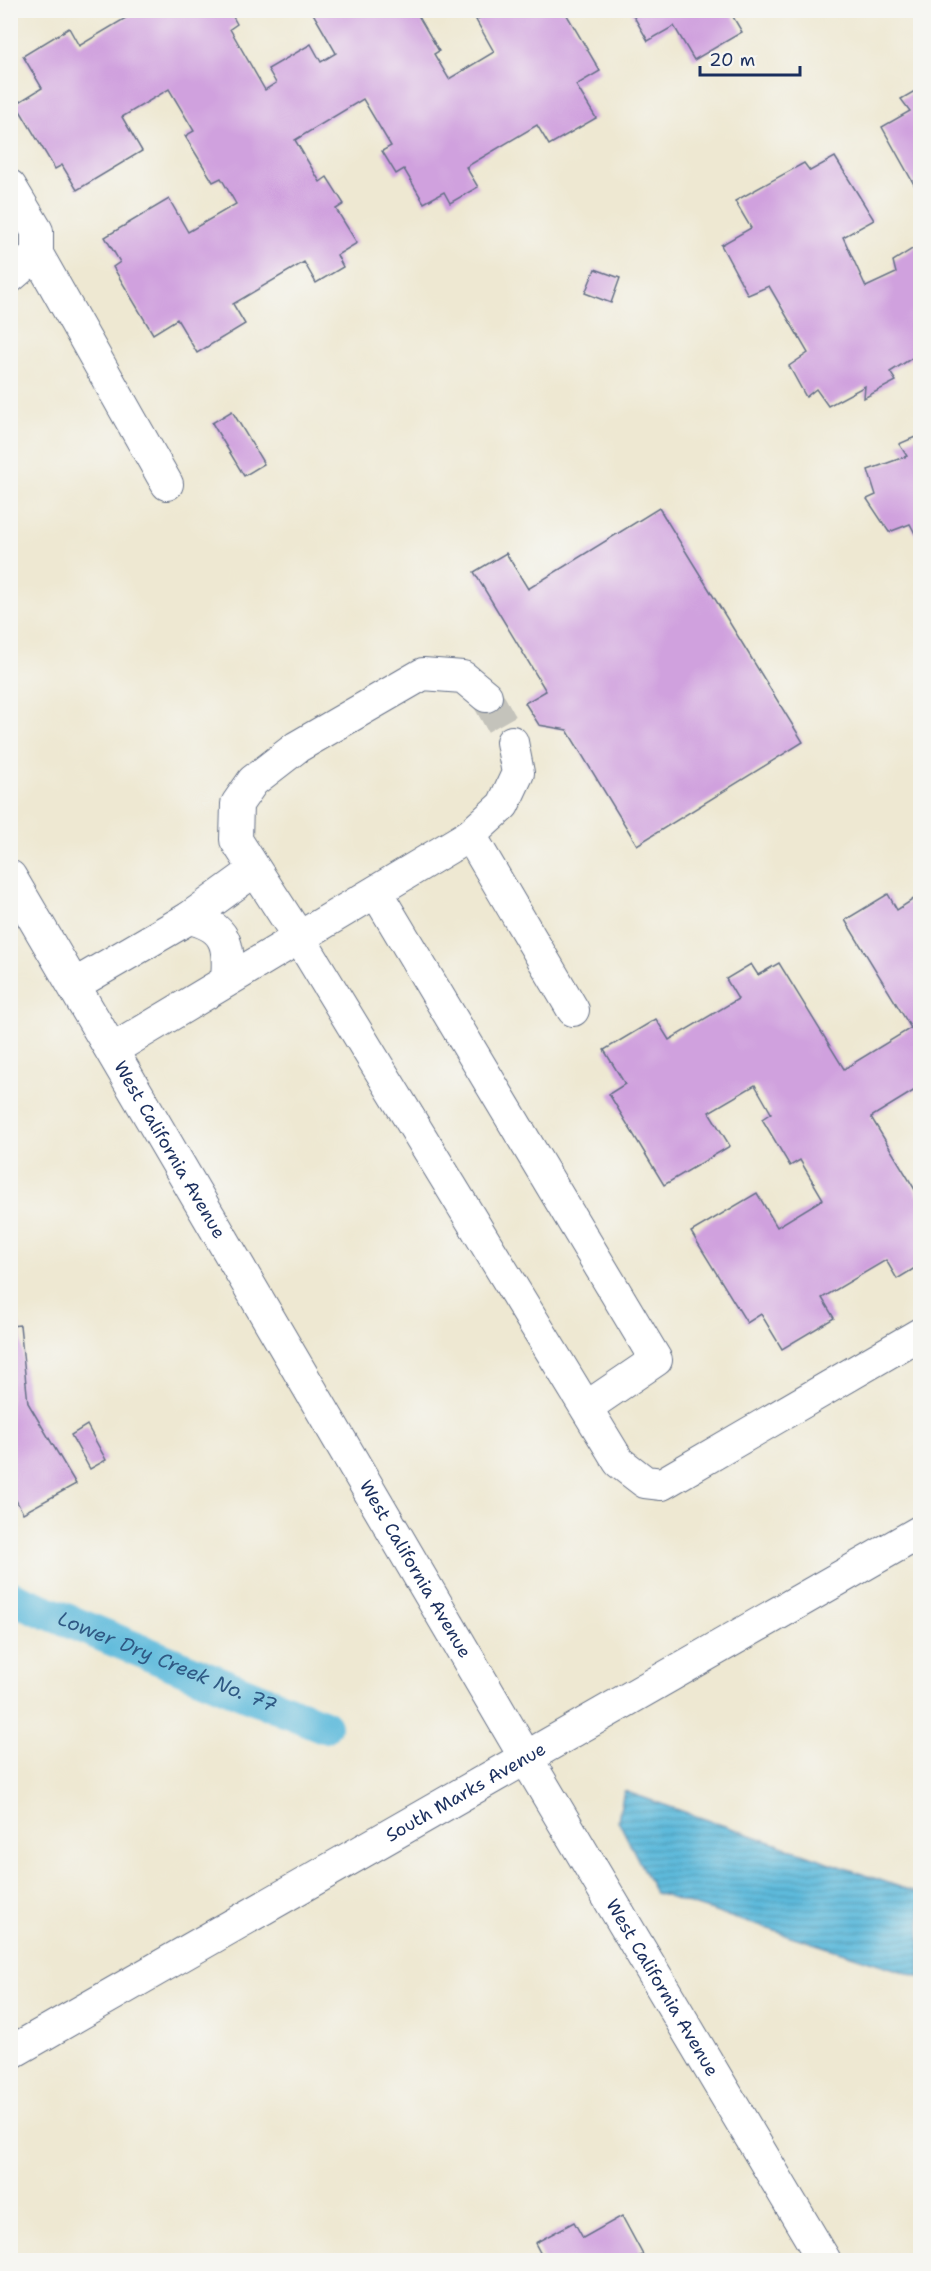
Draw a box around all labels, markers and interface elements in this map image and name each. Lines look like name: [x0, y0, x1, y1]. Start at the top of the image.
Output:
scale bar: [700, 39, 800, 77]
text: 20 m: [709, 48, 755, 72]
street label: West California Avenue: [108, 1056, 231, 1243]
street label: West California Avenue: [354, 1476, 477, 1662]
water label: Lower Dry Creek No. 77: [54, 1605, 280, 1718]
street label: South Marks Avenue: [381, 1737, 550, 1847]
street label: West California Avenue: [600, 1894, 724, 2081]

